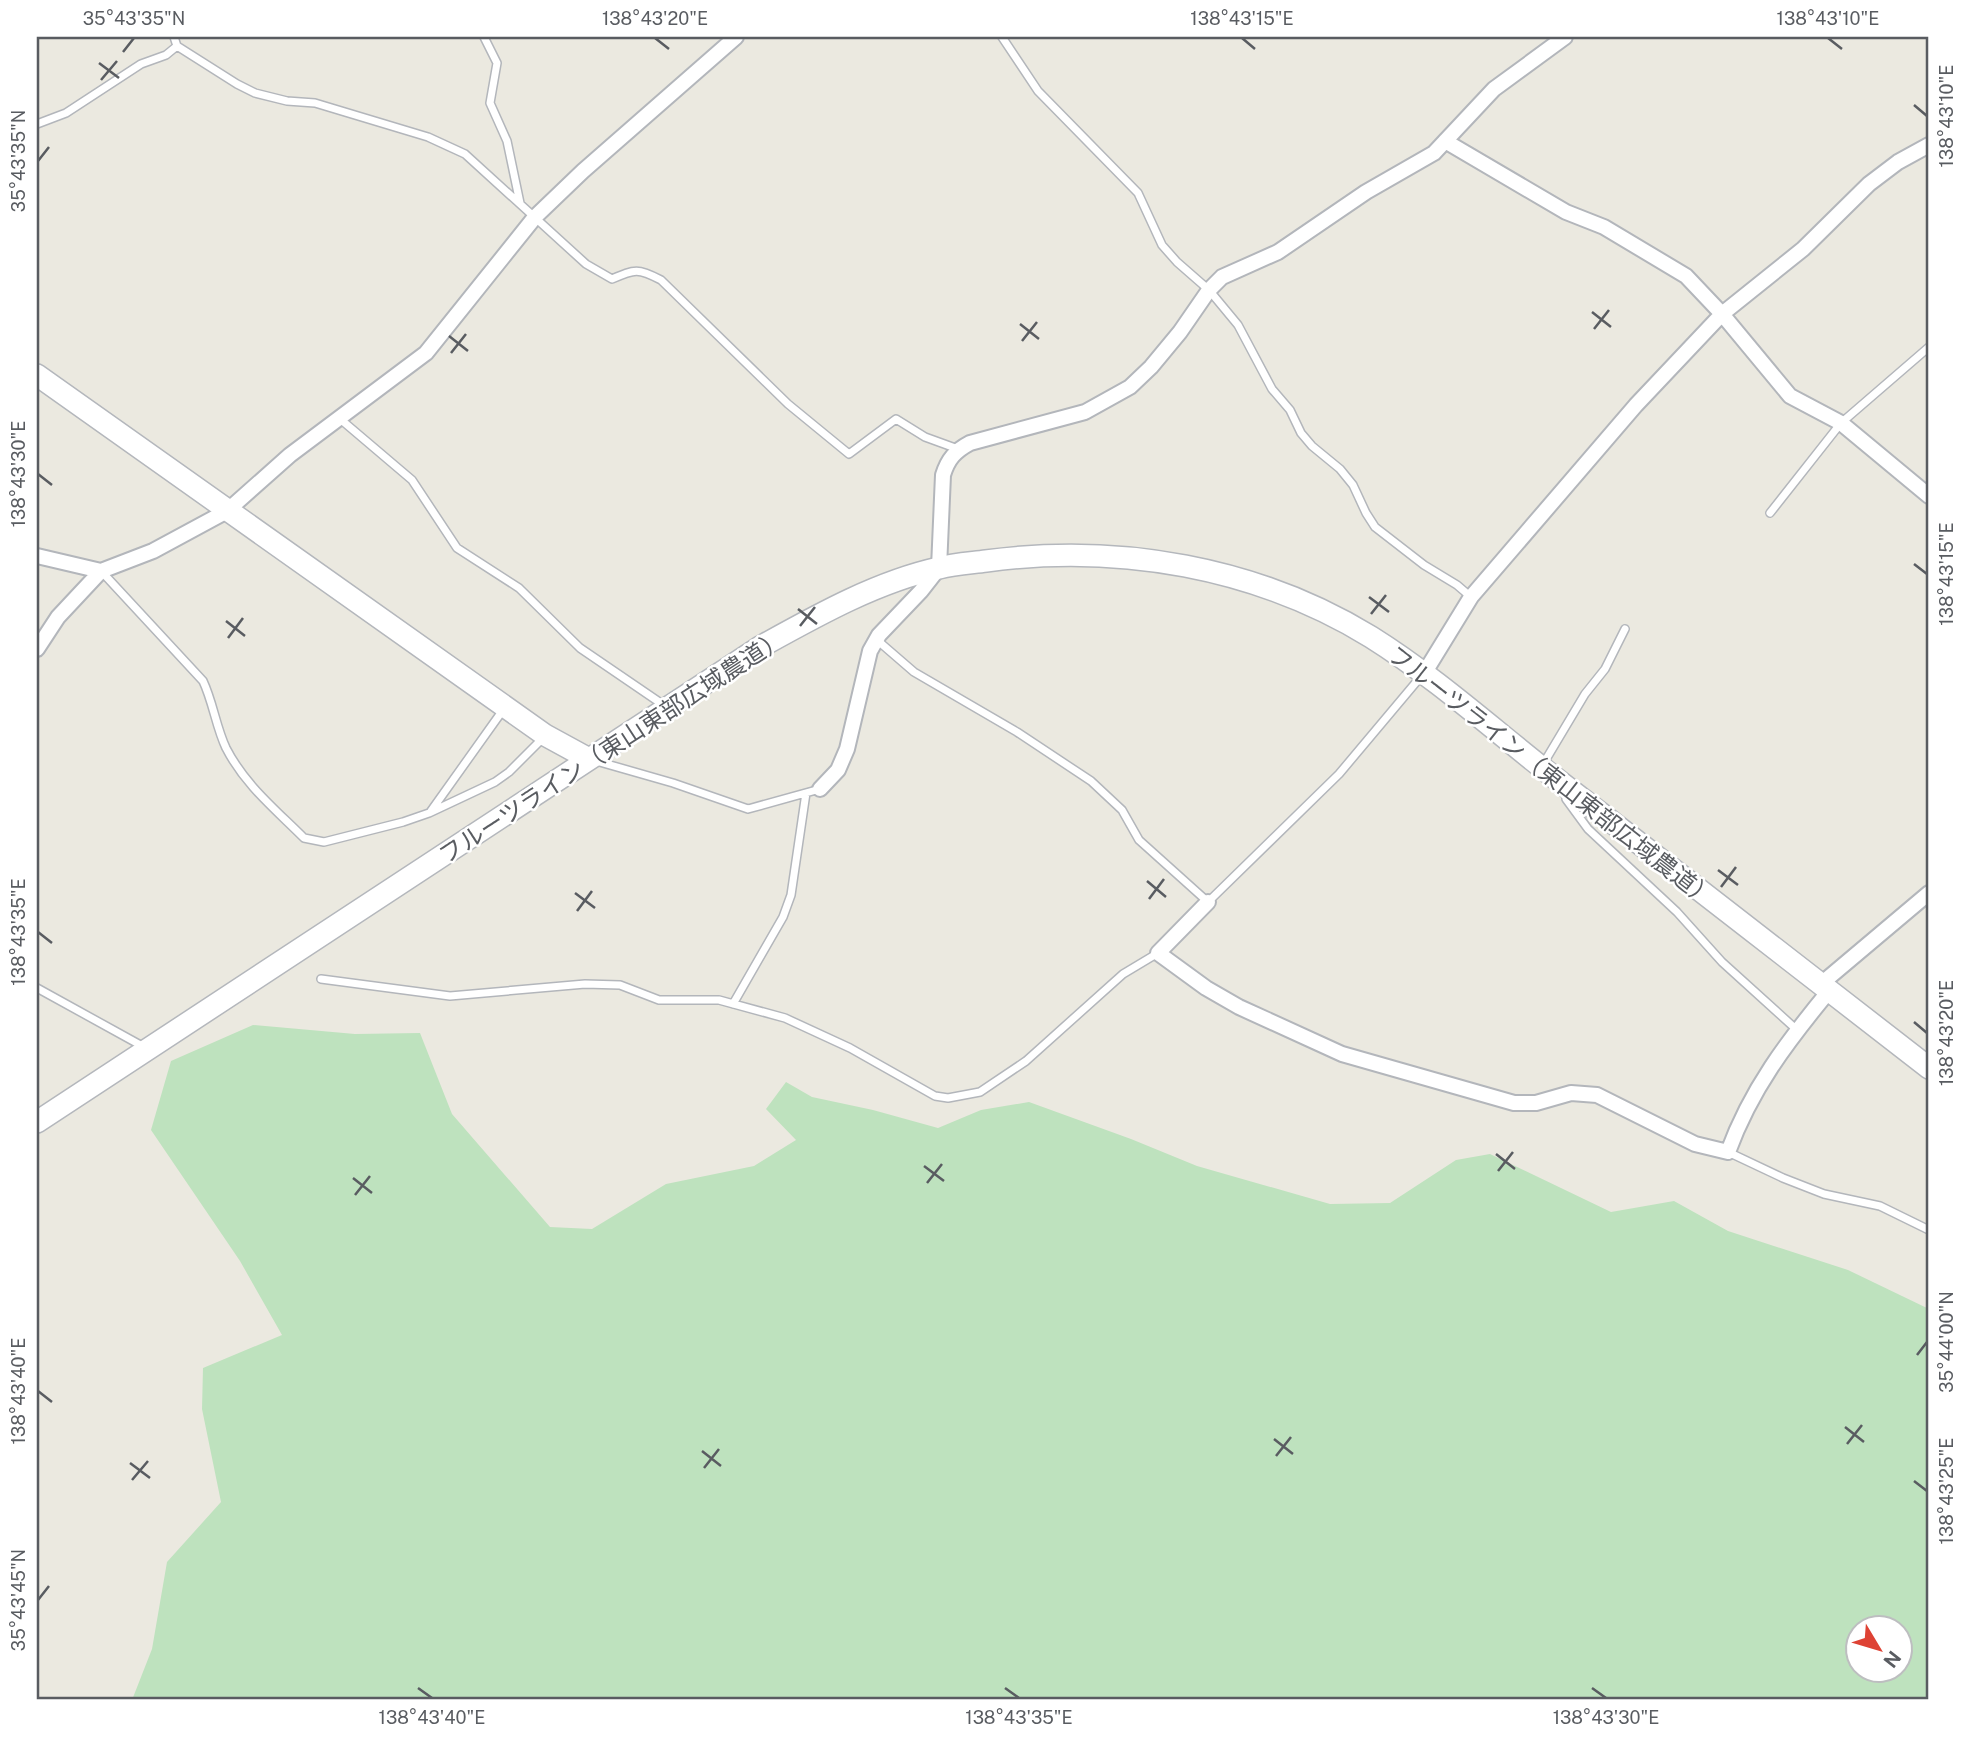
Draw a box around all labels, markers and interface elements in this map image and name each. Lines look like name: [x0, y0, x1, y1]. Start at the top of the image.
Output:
text: 35°43'35"N: [83, 8, 185, 29]
text: 138°43'20"E: [602, 8, 708, 29]
text: 138°43'15"E: [1190, 8, 1294, 29]
text: 138°43'10"E: [1777, 8, 1879, 29]
text: 138°43'10"E: [1936, 65, 1957, 167]
text: 35°43'35"N: [8, 110, 29, 212]
text: 138°43'30"E: [8, 421, 29, 527]
text: 138°43'15"E: [1936, 522, 1957, 626]
street label: フルーツライン（東山東部広域農道）: [433, 623, 791, 869]
street label: フルーツライン（東山東部広域農道）: [1383, 640, 1721, 912]
text: 138°43'35"E: [8, 878, 29, 986]
text: 138°43'20"E: [1936, 980, 1957, 1086]
text: 35°44'00"N: [1936, 1291, 1957, 1393]
text: 138°43'40"E: [8, 1338, 29, 1444]
text: 138°43'25"E: [1936, 1438, 1957, 1544]
text: 35°43'45"N: [8, 1549, 29, 1651]
north arrow: [1843, 1614, 1913, 1684]
text: N: [1879, 1647, 1906, 1672]
text: 138°43'40"E: [379, 1707, 485, 1728]
text: 138°43'35"E: [965, 1707, 1073, 1728]
text: 138°43'30"E: [1553, 1707, 1659, 1728]

